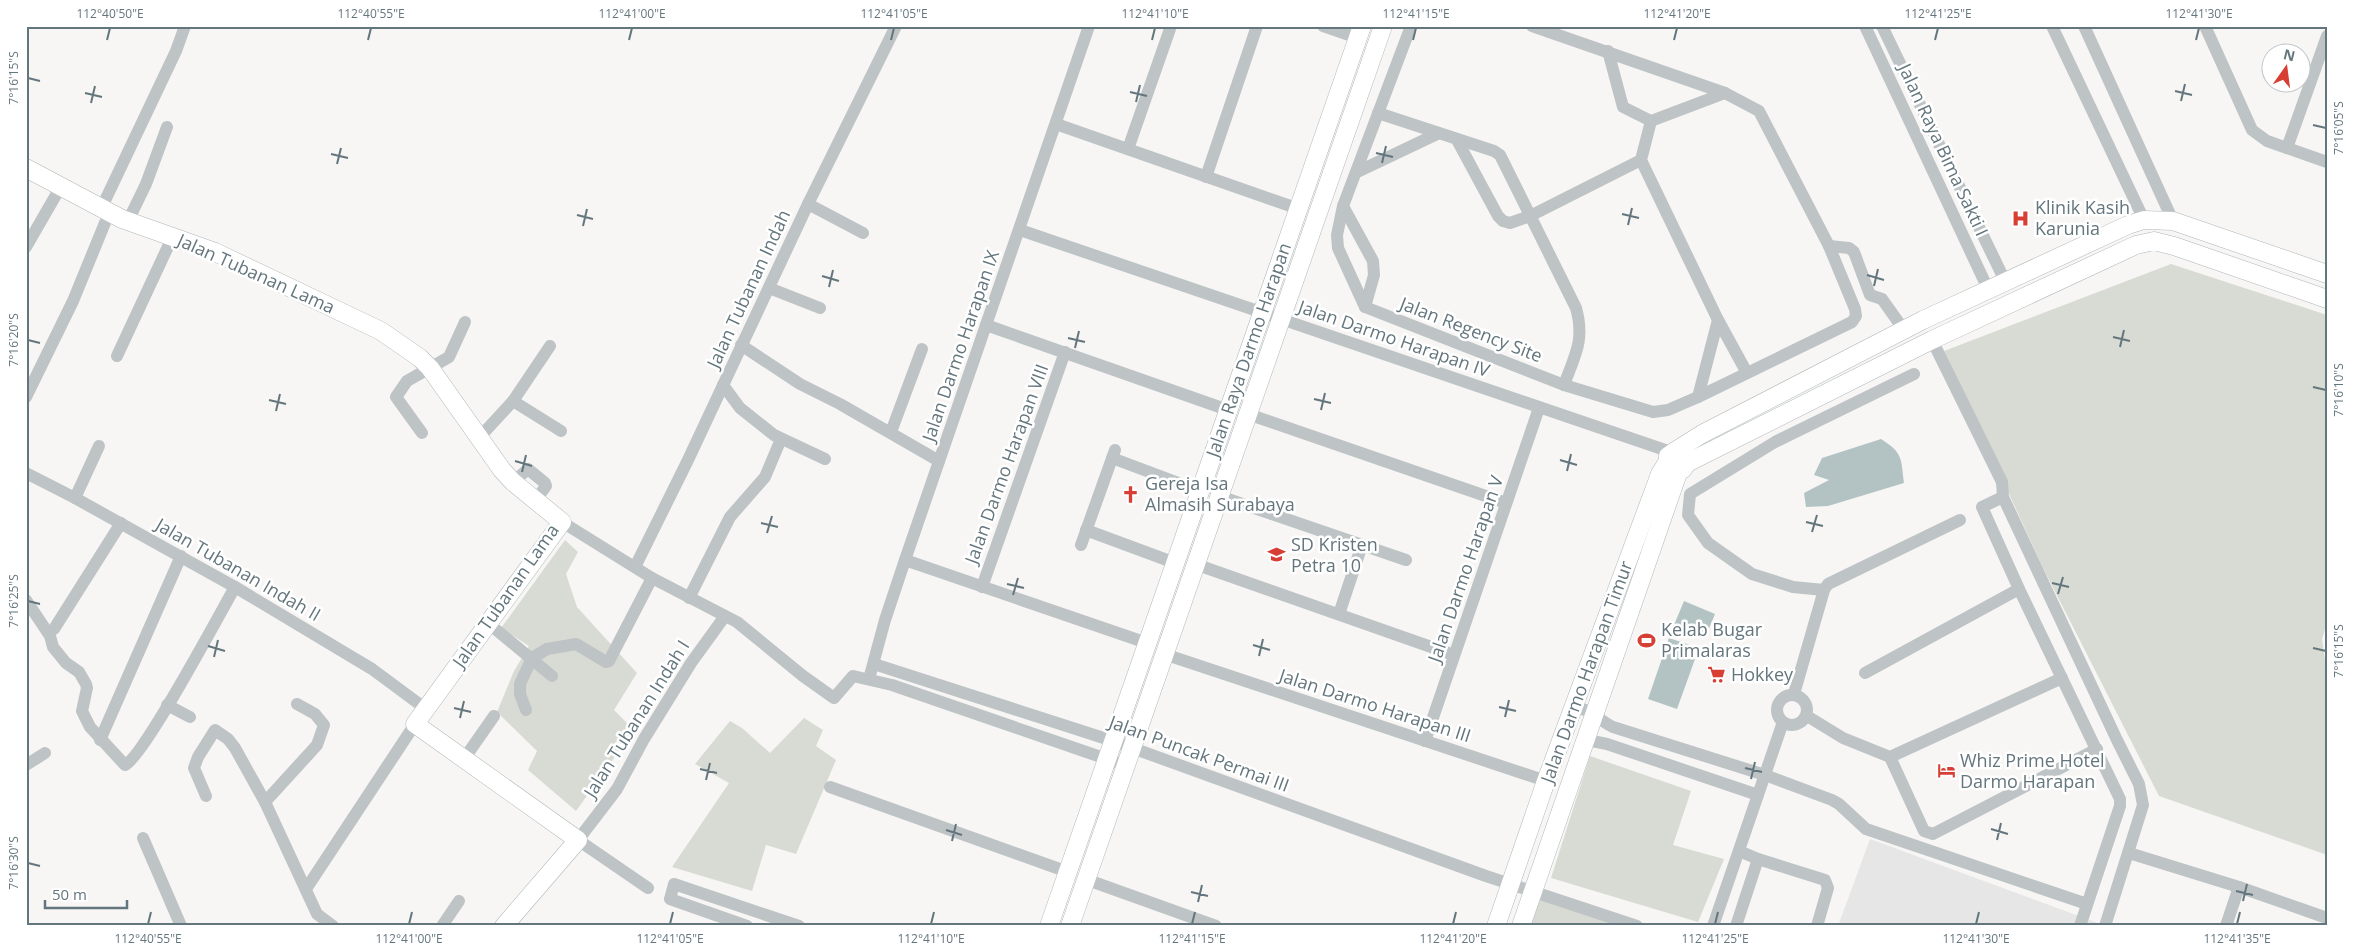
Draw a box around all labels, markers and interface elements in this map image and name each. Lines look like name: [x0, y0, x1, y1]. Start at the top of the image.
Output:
text: 112°40'50"E: [76, 5, 144, 22]
text: 112°40'55"E: [337, 5, 405, 22]
text: 112°41'00"E: [598, 5, 666, 22]
text: 112°41'05"E: [860, 5, 928, 22]
text: 112°41'10"E: [1121, 5, 1189, 22]
text: 112°41'15"E: [1382, 5, 1450, 22]
text: 112°41'20"E: [1643, 5, 1711, 22]
text: 112°41'25"E: [1904, 5, 1972, 22]
text: 112°41'30"E: [2165, 5, 2233, 22]
north arrow: [2260, 42, 2310, 92]
text: N: [2281, 44, 2297, 65]
text: 7°16'15"S: [5, 51, 22, 105]
street label: Jalan Raya Bima Sakti I: [1893, 58, 1994, 240]
text: 7°16'05"S: [2330, 101, 2347, 155]
place label: Klinik Kasih Karunia: [2035, 195, 2130, 240]
street label: Jalan Tubanan Indah: [700, 206, 795, 373]
hospital icon: Klinik Kasih Karunia: [2011, 208, 2031, 228]
street label: Jalan Tubanan Lama: [172, 227, 339, 319]
street label: Jalan Raya Darmo Harapan: [1199, 239, 1296, 462]
street label: Jalan Darmo Harapan IX: [915, 246, 1004, 446]
street label: Jalan Regency Site: [1395, 290, 1546, 367]
street label: Jalan Darmo Harapan IV: [1294, 293, 1493, 382]
text: 7°16'20"S: [5, 313, 22, 367]
street label: Jalan Darmo Harapan VIII: [958, 360, 1053, 569]
text: 7°16'10"S: [2330, 363, 2347, 417]
place label: Gereja Isa Almasih Surabaya: [1145, 471, 1295, 516]
street label: Jalan Darmo Harapan V: [1421, 472, 1508, 667]
church icon: Gereja Isa Almasih Surabaya: [1121, 484, 1141, 504]
street label: Jalan Tubanan Indah II: [150, 511, 325, 626]
street label: Jalan Tubanan Lama: [445, 519, 564, 674]
place label: SD Kristen Petra 10: [1291, 532, 1378, 577]
school or university icon: SD Kristen Petra 10: [1267, 545, 1287, 565]
street label: Jalan Darmo Harapan Timur: [1534, 557, 1638, 788]
text: 7°16'25"S: [5, 574, 22, 628]
place label: Kelab Bugar Primalaras: [1661, 617, 1763, 662]
text: 7°16'15"S: [2330, 624, 2347, 678]
sports icon: Kelab Bugar Primalaras: [1637, 630, 1657, 650]
street label: Jalan Tubanan Indah I: [577, 635, 694, 804]
street label: Jalan Darmo Harapan III: [1275, 662, 1474, 747]
place label: Hokkey: [1731, 662, 1794, 686]
supermarket icon: Hokkey: [1707, 665, 1727, 685]
street label: Jalan Puncak Permai III: [1104, 709, 1293, 797]
place label: Whiz Prime Hotel Darmo Harapan: [1960, 748, 2105, 793]
hotel icon: Whiz Prime Hotel Darmo Harapan: [1936, 761, 1956, 781]
text: 7°16'30"S: [5, 836, 22, 890]
scale bar: [45, 877, 128, 909]
text: 50 m: [52, 884, 87, 904]
text: 112°40'55"E: [114, 930, 182, 947]
text: 112°41'00"E: [375, 930, 443, 947]
text: 112°41'05"E: [636, 930, 704, 947]
text: 112°41'10"E: [897, 930, 965, 947]
text: 112°41'15"E: [1158, 930, 1226, 947]
text: 112°41'20"E: [1419, 930, 1487, 947]
text: 112°41'25"E: [1681, 930, 1749, 947]
text: 112°41'30"E: [1942, 930, 2010, 947]
text: 112°41'35"E: [2203, 930, 2271, 947]

